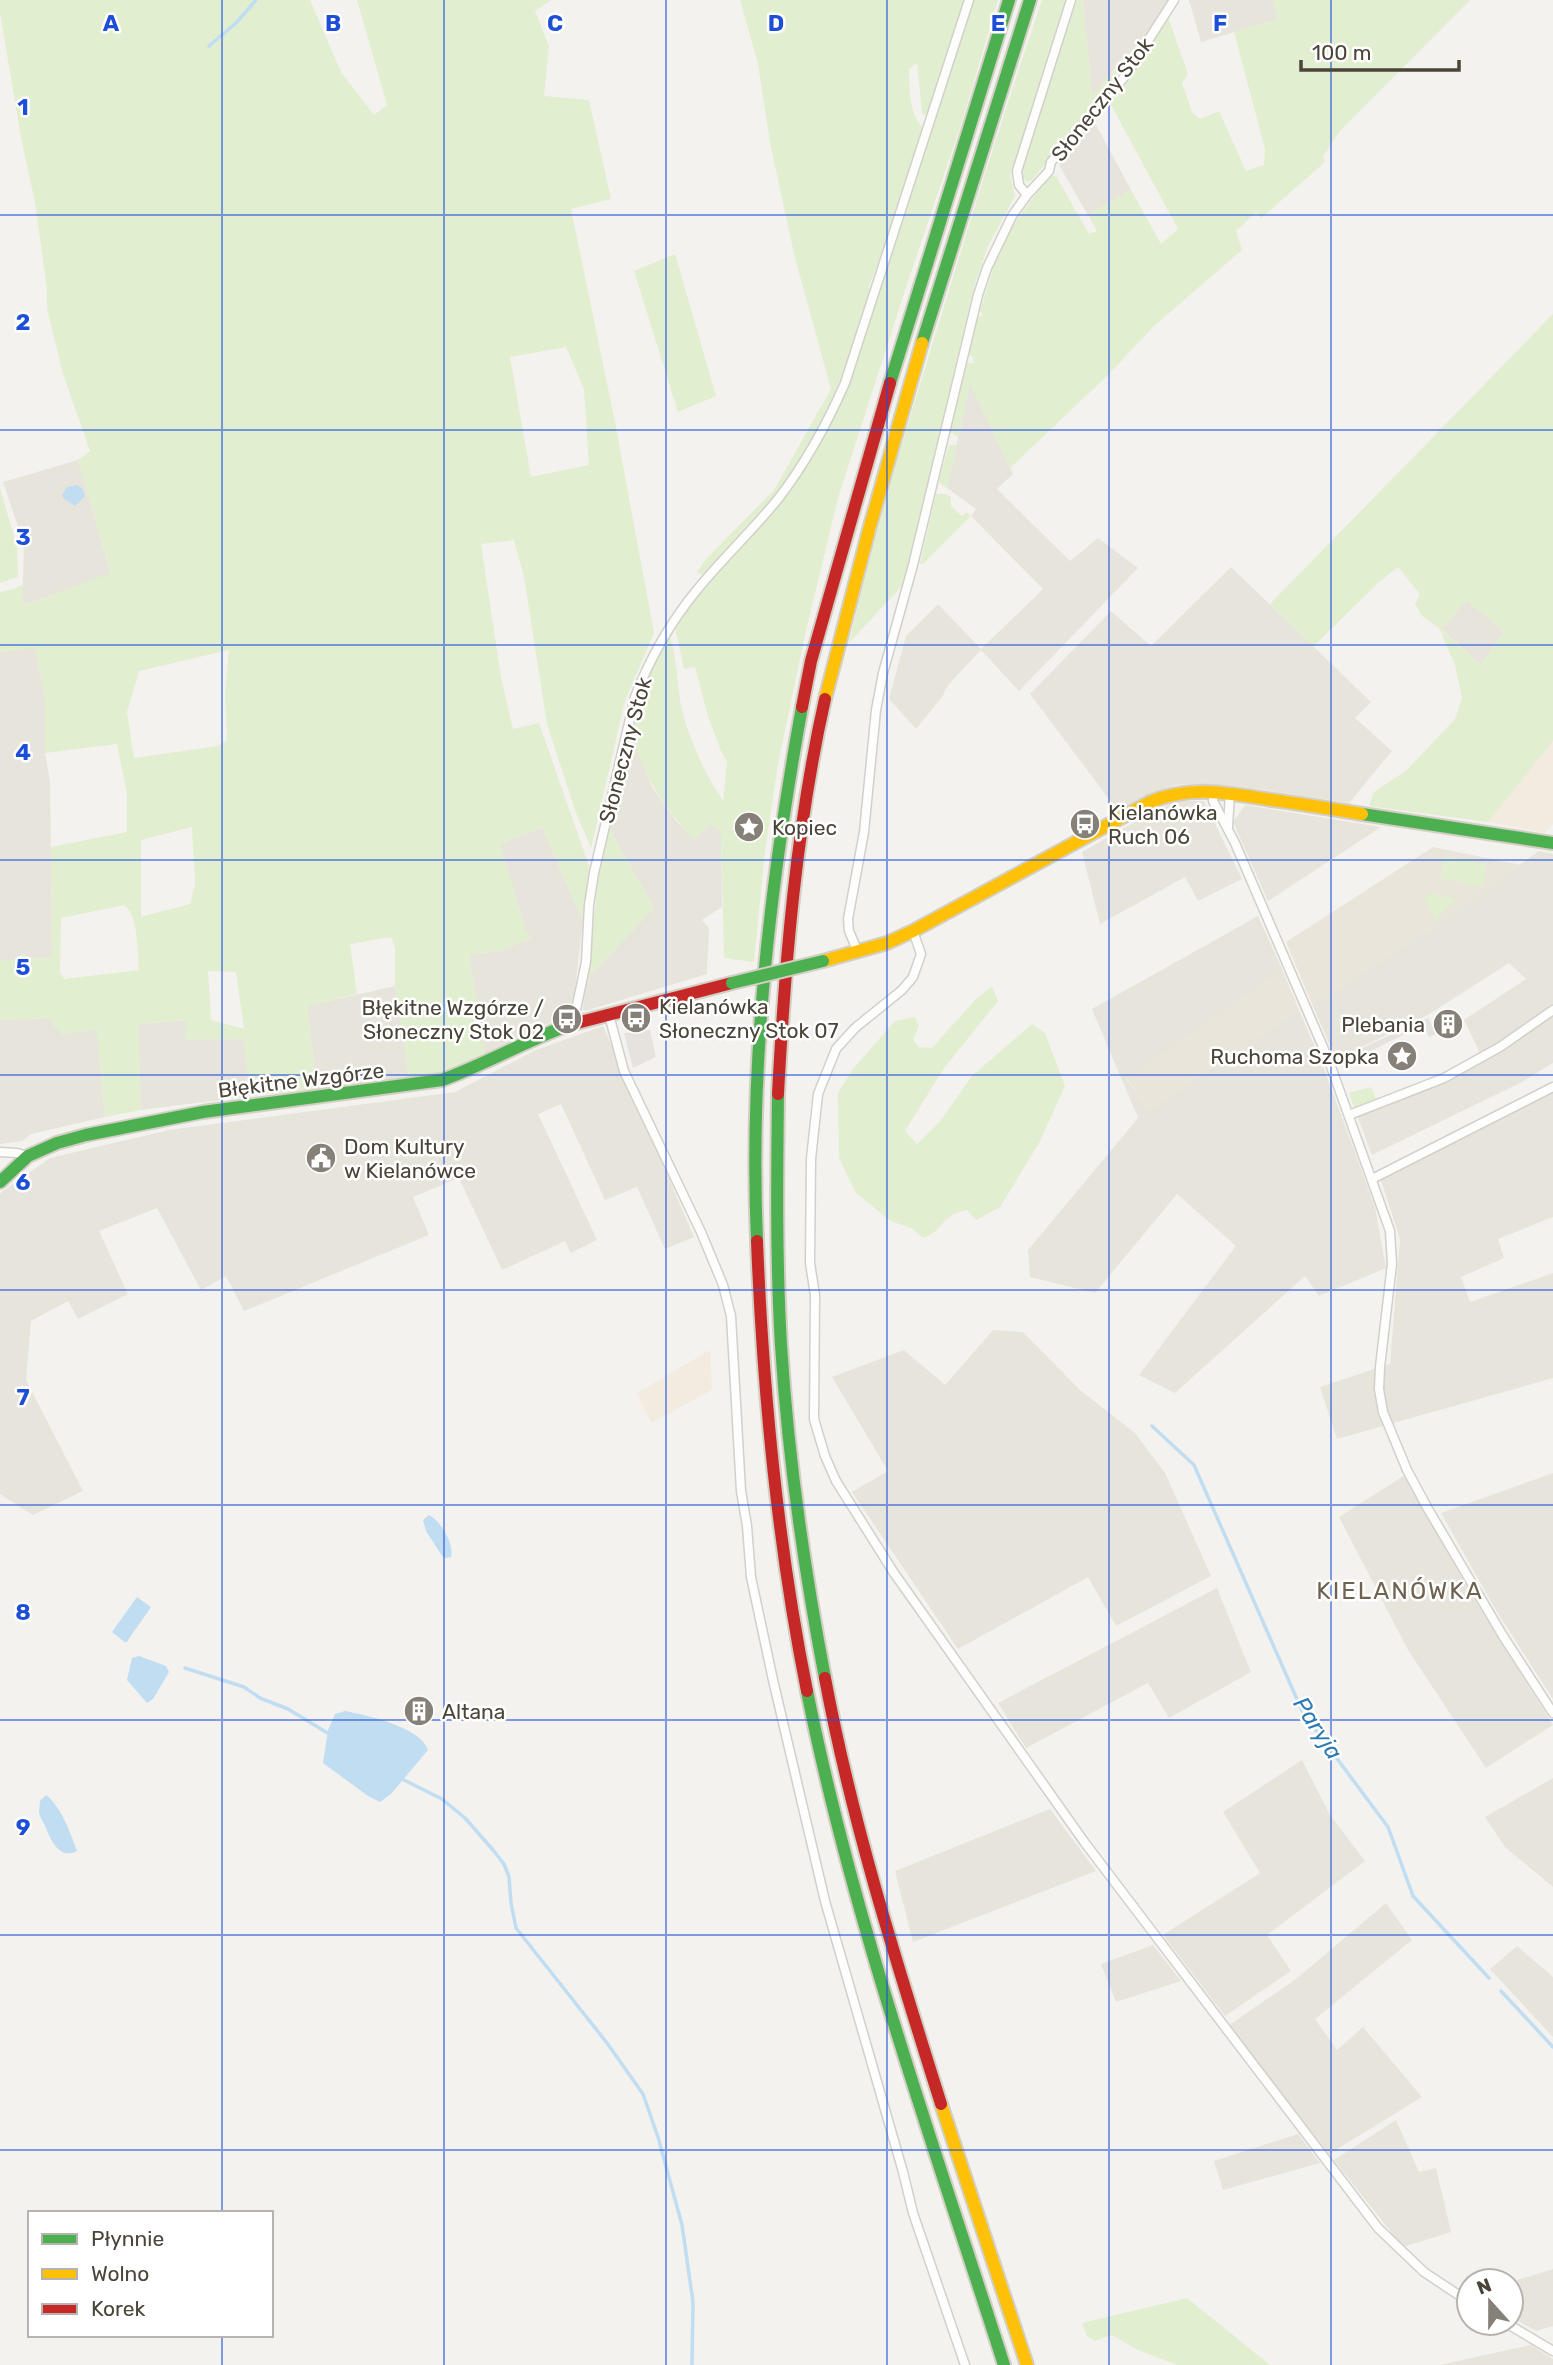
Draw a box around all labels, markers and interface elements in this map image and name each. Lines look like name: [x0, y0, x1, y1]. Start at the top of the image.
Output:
text: A: [103, 9, 120, 37]
text: B: [325, 9, 341, 37]
text: C: [547, 9, 563, 37]
text: D: [768, 9, 784, 37]
text: E: [991, 9, 1005, 37]
text: F: [1213, 9, 1227, 37]
scale bar: [1301, 28, 1458, 72]
street label: Słoneczny Stok: [1046, 32, 1158, 166]
text: 100 m: [1312, 40, 1371, 65]
text: 1: [17, 93, 29, 121]
text: 2: [16, 308, 30, 336]
text: 3: [15, 523, 31, 551]
street label: Słoneczny Stok: [593, 674, 657, 826]
text: 4: [15, 738, 31, 766]
place label: Kielanówka Ruch 06: [1108, 800, 1218, 849]
bus stop icon: Kielanówka Ruch 06: [1068, 807, 1102, 841]
place icon: Kopiec: [732, 810, 766, 844]
place label: Kopiec: [772, 815, 837, 840]
text: 5: [16, 953, 31, 981]
place label: Kielanówka Słoneczny Stok 07: [659, 994, 839, 1043]
place label: Błękitne Wzgórze / Słoneczny Stok 02: [361, 995, 544, 1044]
bus stop icon: Kielanówka Słoneczny Stok 07: [619, 1001, 653, 1035]
bus stop icon: Błękitne Wzgórze / Słoneczny Stok 02: [550, 1002, 584, 1036]
building icon: Plebania: [1431, 1007, 1465, 1041]
place label: Plebania: [1341, 1012, 1425, 1037]
place icon: Ruchoma Szopka: [1385, 1039, 1419, 1073]
place label: Ruchoma Szopka: [1210, 1044, 1379, 1069]
street label: Błękitne Wzgórze: [216, 1057, 386, 1103]
place label: Dom Kultury w Kielanówce: [344, 1134, 476, 1183]
public building icon: Dom Kultury w Kielanówce: [304, 1141, 338, 1175]
text: 6: [16, 1168, 31, 1196]
text: 7: [16, 1383, 30, 1411]
district label: KIELANÓWKA: [1316, 1577, 1484, 1605]
text: 8: [15, 1598, 31, 1626]
water label: Paryja: [1287, 1691, 1349, 1765]
building icon: Altana: [402, 1694, 436, 1728]
place label: Altana: [442, 1699, 505, 1724]
text: 9: [16, 1813, 30, 1841]
legend: [28, 2211, 273, 2337]
text: Płynnie: [91, 2226, 164, 2251]
text: Wolno: [91, 2261, 149, 2286]
north arrow: [1455, 2267, 1525, 2337]
text: N: [1474, 2273, 1495, 2300]
text: Korek: [91, 2296, 146, 2321]

